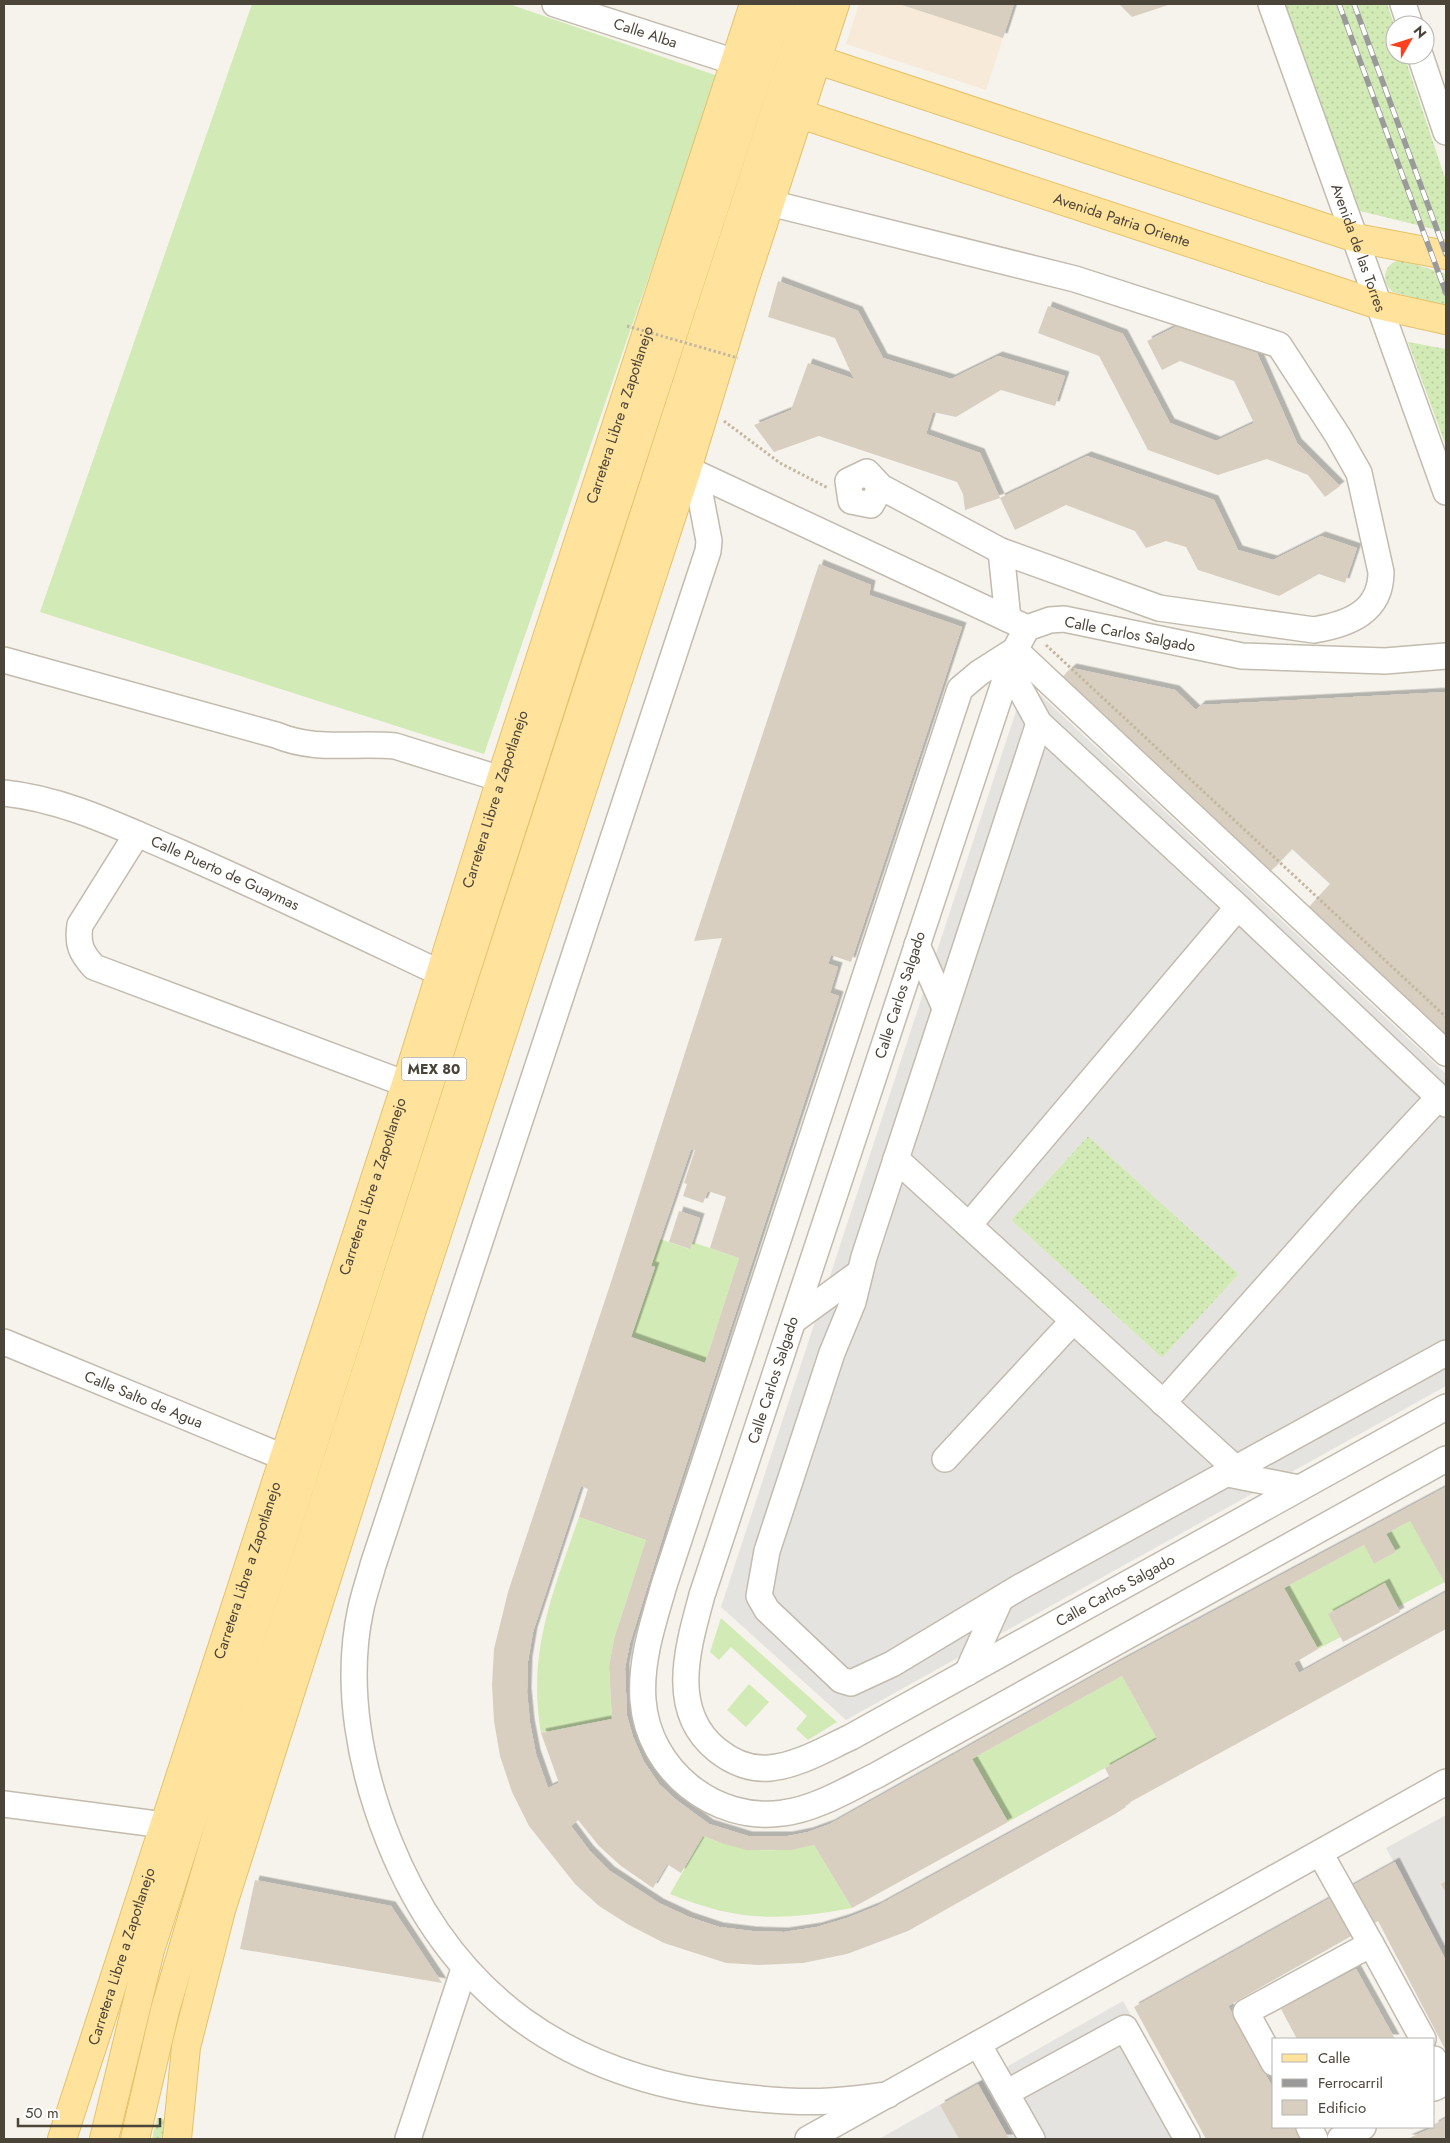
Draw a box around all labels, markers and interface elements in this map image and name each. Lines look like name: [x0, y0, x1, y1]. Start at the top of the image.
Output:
street label: Calle Alba: [611, 13, 680, 54]
north arrow: [1385, 15, 1435, 65]
text: N: [1409, 21, 1431, 42]
street label: Avenida de las Torres: [1325, 181, 1392, 315]
street label: Avenida Patria Oriente: [1051, 187, 1193, 253]
street label: Carretera Libre a Zapotlanejo: [581, 323, 659, 507]
street label: Calle Carlos Salgado: [1063, 611, 1197, 657]
street label: Carretera Libre a Zapotlanejo: [457, 707, 534, 891]
street label: Calle Puerto de Guaymas: [147, 830, 303, 916]
street label: Calle Carlos Salgado: [869, 928, 931, 1062]
road number: MEX 80: [402, 1058, 466, 1080]
street label: Carretera Libre a Zapotlanejo: [333, 1095, 412, 1278]
street label: Calle Carlos Salgado: [742, 1313, 804, 1447]
street label: Calle Salto de Agua: [81, 1365, 206, 1434]
street label: Carretera Libre a Zapotlanejo: [208, 1479, 287, 1662]
street label: Calle Carlos Salgado: [1052, 1549, 1179, 1632]
street label: Carretera Libre a Zapotlanejo: [82, 1865, 161, 2048]
legend: [1272, 2038, 1435, 2128]
text: Calle: [1318, 2047, 1350, 2069]
text: Ferrocarril: [1318, 2072, 1383, 2094]
scale bar: [18, 2096, 160, 2128]
text: Edificio: [1318, 2097, 1366, 2119]
text: 50 m: [25, 2102, 59, 2124]

